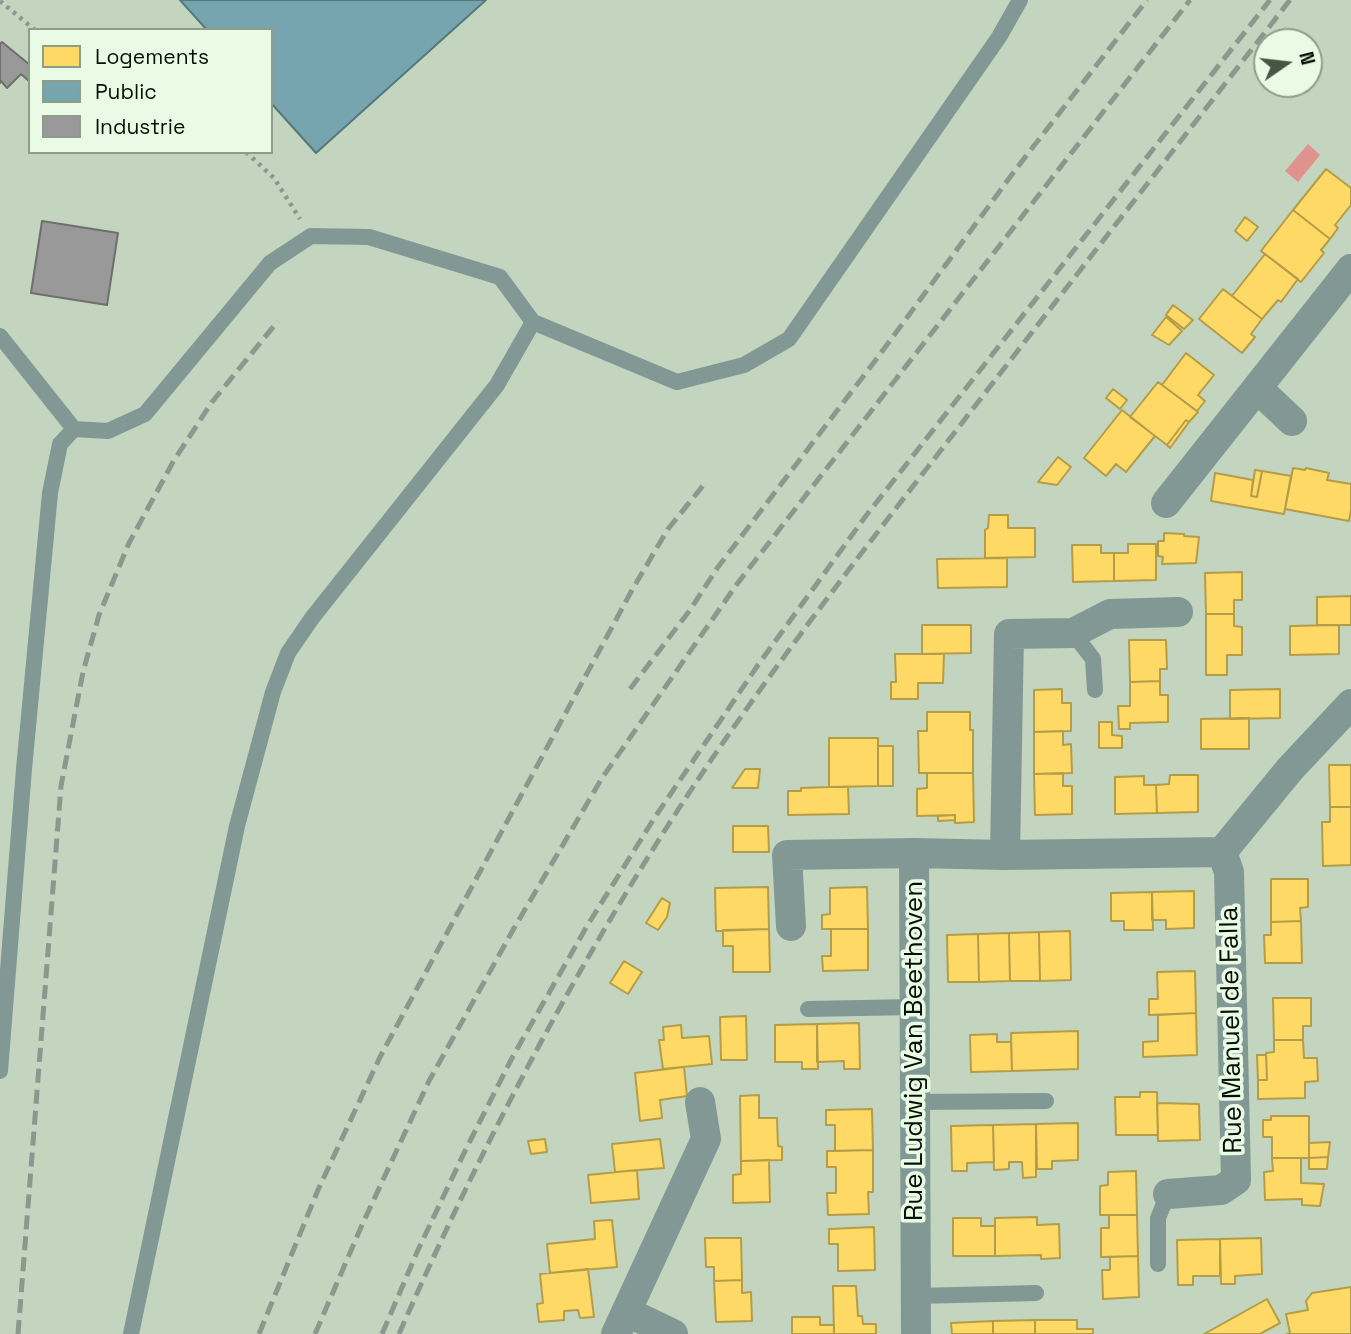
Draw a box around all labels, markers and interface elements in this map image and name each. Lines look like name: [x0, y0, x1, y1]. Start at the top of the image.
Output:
legend: [28, 28, 273, 154]
north arrow: [1253, 28, 1323, 98]
text: Logements: [95, 43, 209, 70]
text: N: [1293, 49, 1321, 67]
text: Public: [95, 78, 157, 105]
text: Industrie: [95, 113, 185, 140]
street label: Rue Ludwig Van Beethoven: [899, 881, 931, 1221]
street label: Rue Manuel de Falla: [1214, 906, 1250, 1154]

